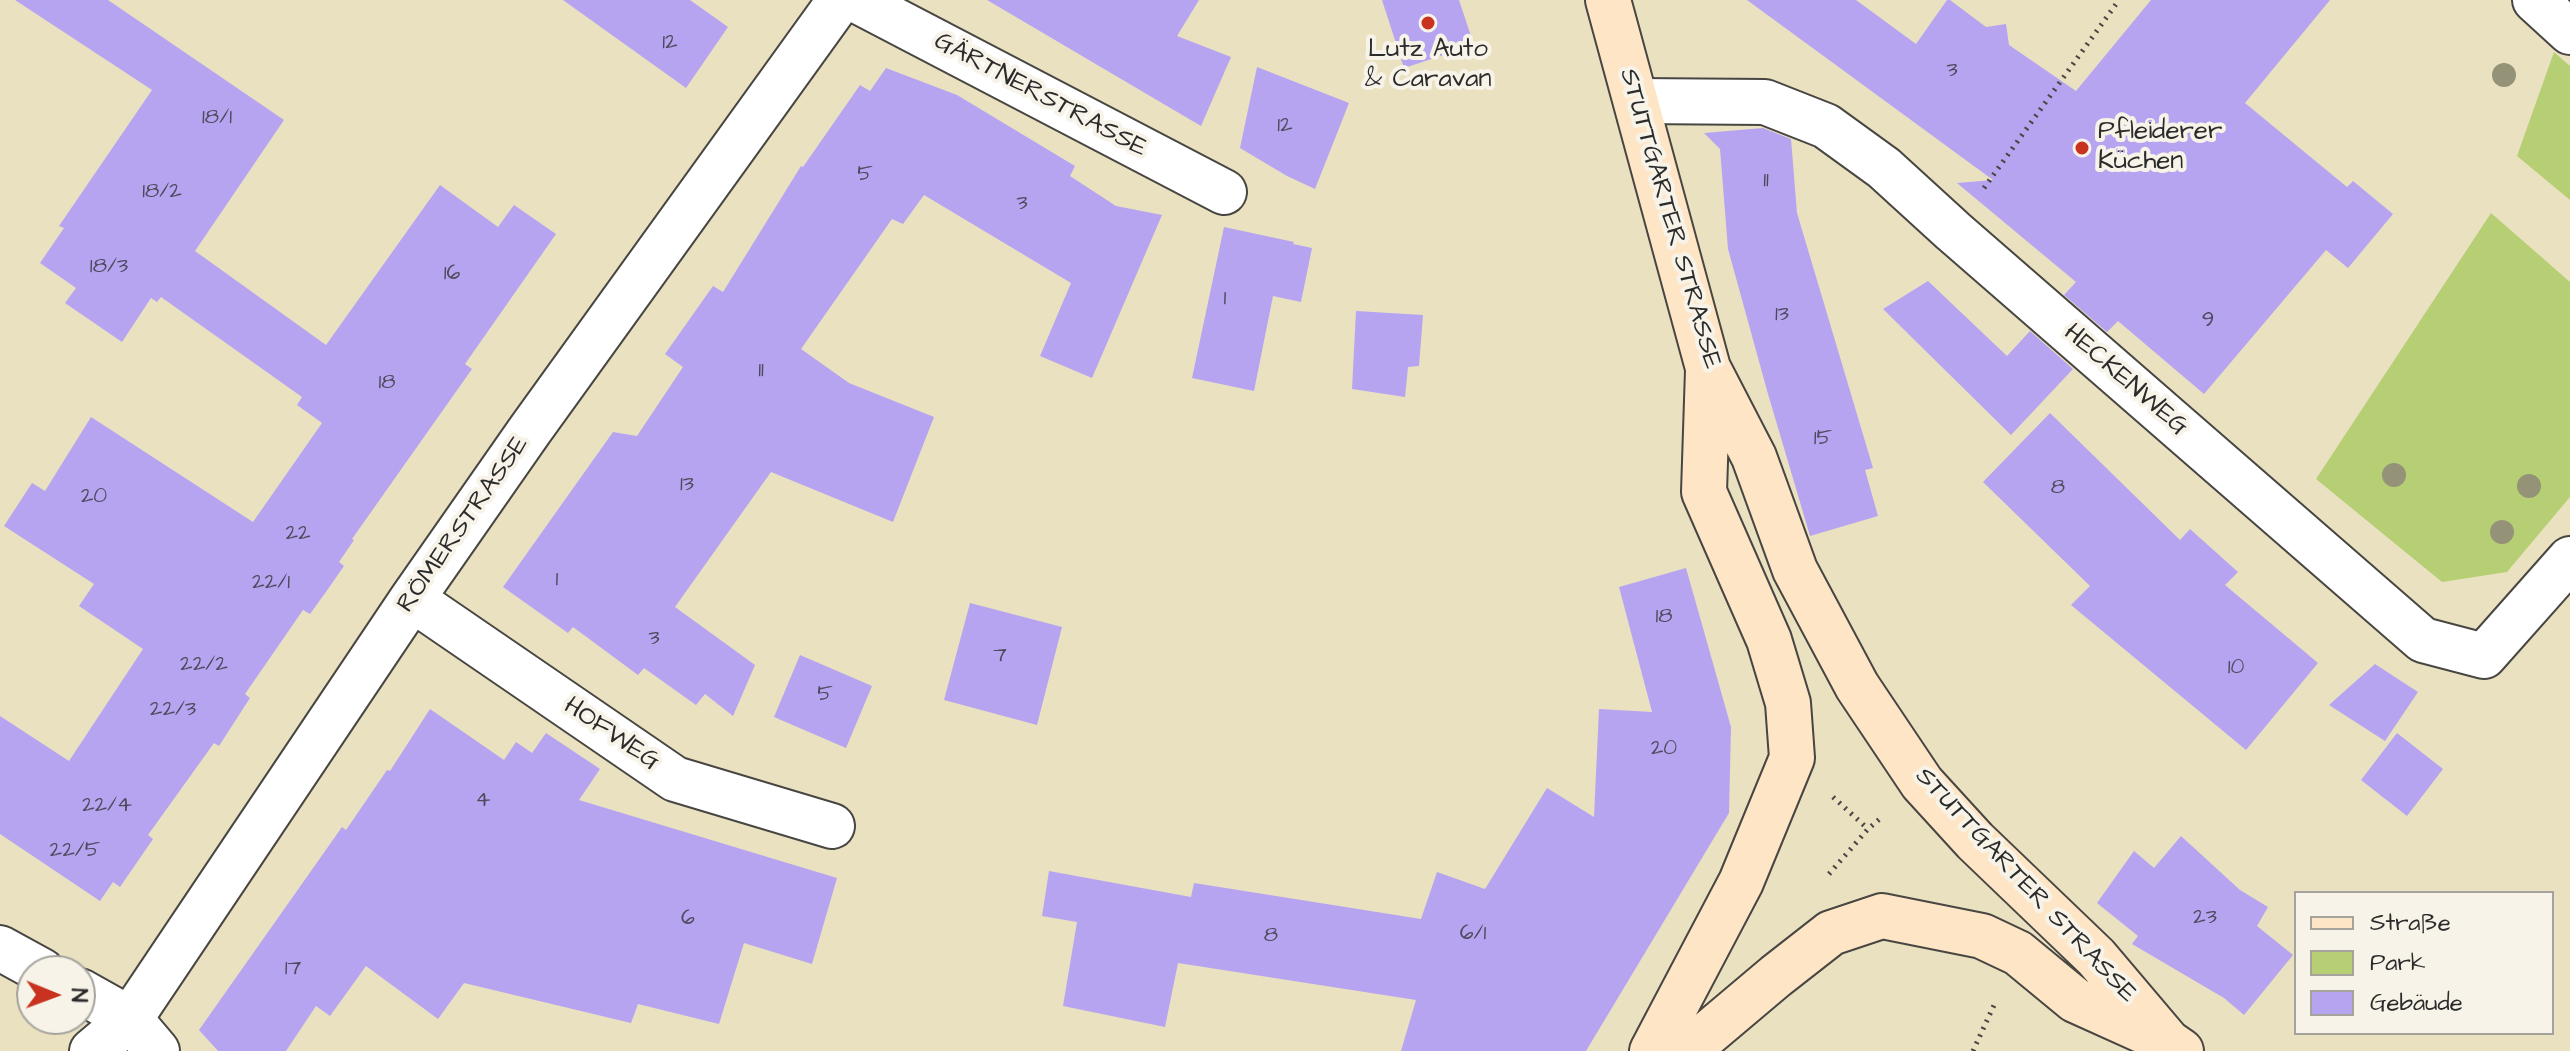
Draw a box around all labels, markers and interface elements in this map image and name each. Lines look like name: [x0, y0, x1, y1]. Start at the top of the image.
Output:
marker: Lutz Auto & Caravan: [1419, 14, 1437, 32]
street label: GÄRTNERSTRASSE: [928, 27, 1152, 165]
house number: 12: [662, 30, 678, 56]
place label: Lutz Auto & Caravan: [1365, 35, 1491, 96]
house number: 3: [1946, 58, 1958, 84]
street label: STUTTGARTER STRASSE: [1611, 65, 1727, 373]
house number: 18/1: [202, 105, 232, 131]
house number: 12: [1277, 113, 1293, 139]
place label: Pfleiderer Küchen: [2098, 117, 2222, 178]
marker: Pfleiderer Küchen: [2073, 139, 2091, 157]
house number: 5: [857, 162, 873, 188]
house number: 11: [1763, 168, 1769, 194]
house number: 18/2: [142, 179, 182, 205]
house number: 3: [1016, 191, 1028, 217]
house number: 18/3: [90, 254, 128, 280]
house number: 16: [444, 261, 460, 287]
house number: 1: [1224, 286, 1226, 312]
house number: 13: [1775, 302, 1789, 328]
house number: 9: [2202, 308, 2214, 334]
street label: HECKENWEG: [2056, 318, 2194, 444]
house number: 11: [758, 358, 764, 384]
house number: 18: [378, 370, 396, 396]
house number: 15: [1814, 426, 1832, 452]
street label: RÖMERSTRASSE: [391, 431, 537, 619]
house number: 13: [680, 472, 694, 498]
house number: 8: [2051, 475, 2065, 501]
house number: 20: [81, 484, 107, 510]
house number: 22: [285, 521, 311, 547]
house number: 1: [556, 567, 558, 593]
house number: 22/1: [252, 570, 290, 596]
house number: 18: [1655, 604, 1673, 630]
house number: 3: [648, 626, 660, 652]
house number: 7: [993, 643, 1007, 669]
house number: 22/2: [180, 652, 228, 678]
house number: 10: [2228, 655, 2244, 681]
house number: 5: [817, 682, 833, 708]
street label: HOFWEG: [557, 692, 665, 778]
house number: 22/3: [150, 697, 196, 723]
house number: 20: [1651, 736, 1677, 762]
street label: STUTTGARTER STRASSE: [1908, 762, 2142, 1010]
house number: 4: [476, 788, 490, 814]
house number: 22/4: [82, 793, 132, 819]
house number: 22/5: [50, 838, 100, 864]
legend: [2294, 891, 2554, 1035]
house number: 23: [2193, 905, 2217, 931]
house number: 6: [681, 906, 695, 932]
text: Straße: [2370, 906, 2451, 940]
house number: 6/1: [1460, 921, 1486, 947]
house number: 8: [1264, 923, 1278, 949]
text: Park: [2370, 946, 2426, 980]
north arrow: [16, 955, 96, 1035]
house number: 17: [285, 956, 301, 982]
text: Gebäude: [2370, 986, 2463, 1020]
text: N: [63, 988, 94, 1003]

